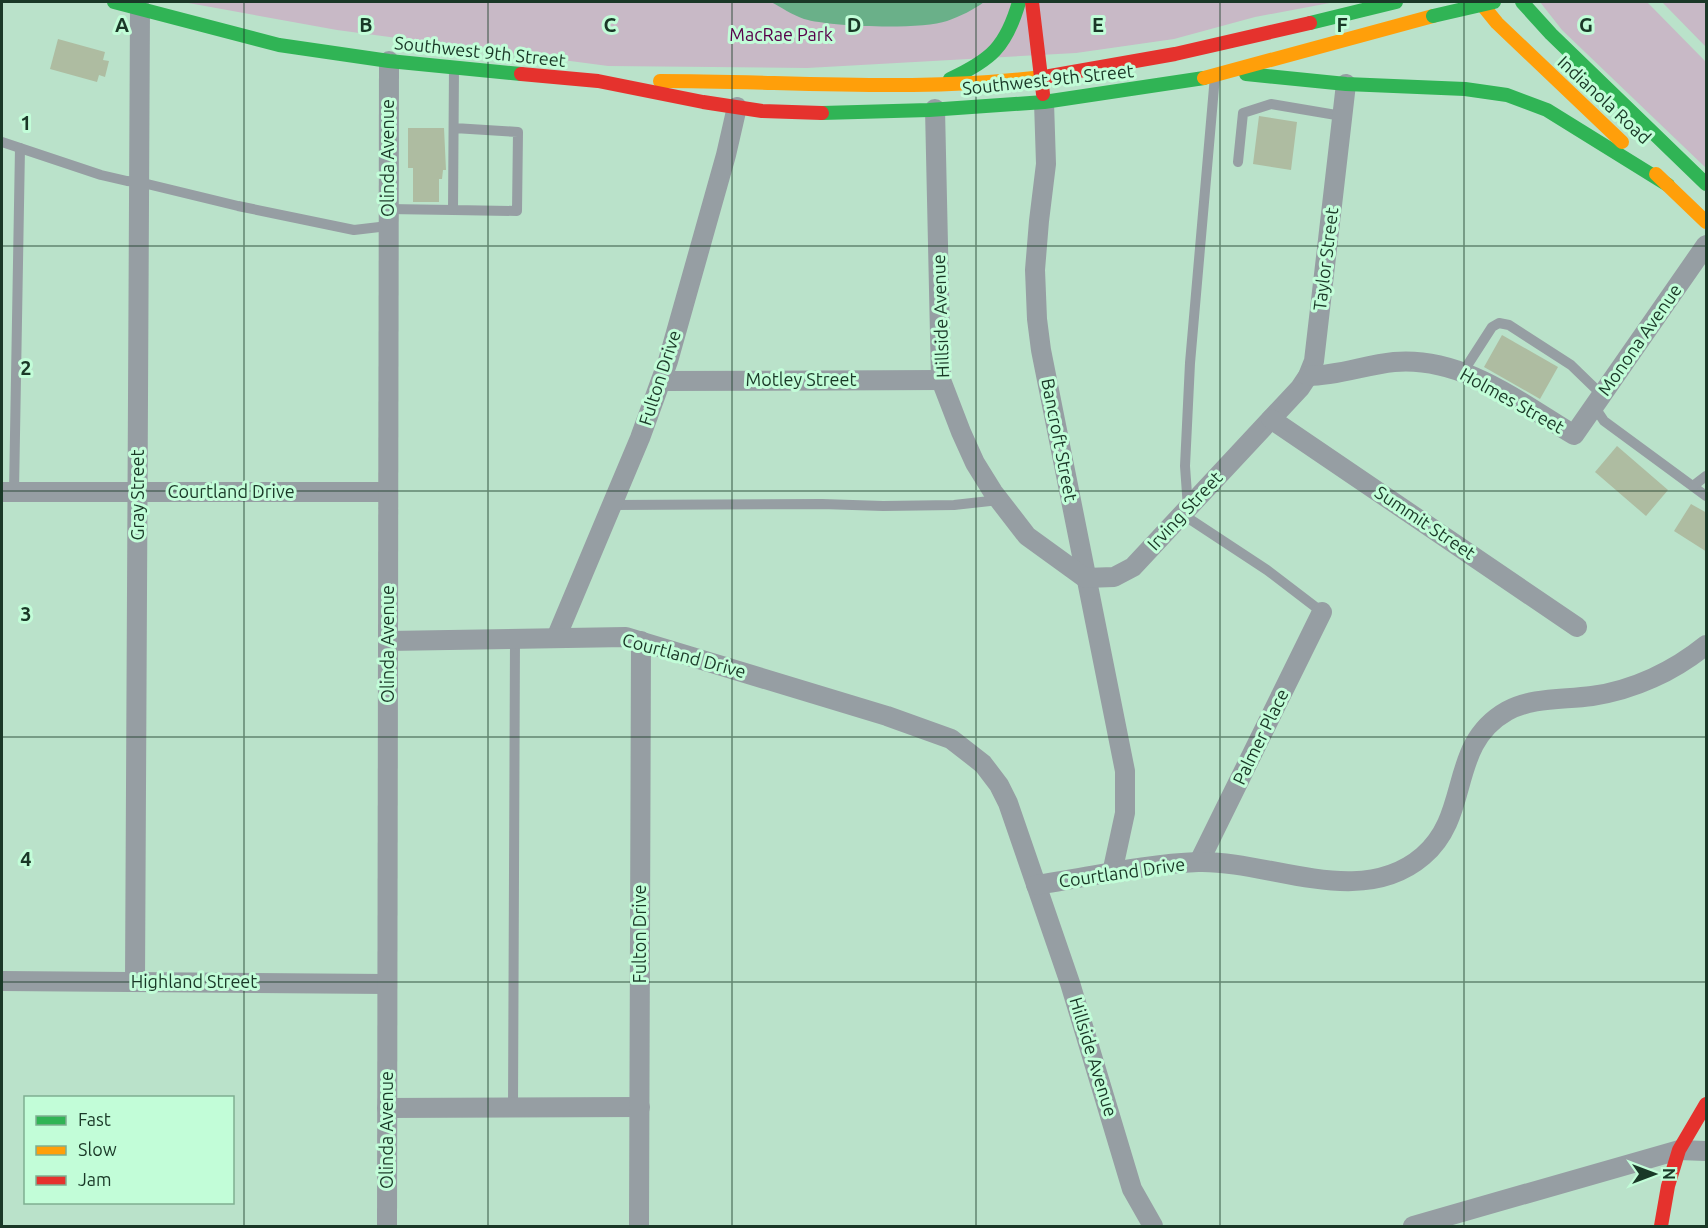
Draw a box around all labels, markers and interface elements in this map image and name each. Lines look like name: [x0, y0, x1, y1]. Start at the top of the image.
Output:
text: A: [115, 13, 129, 36]
text: B: [359, 13, 373, 36]
text: C: [604, 13, 617, 36]
text: D: [847, 13, 861, 36]
text: E: [1092, 13, 1104, 36]
text: F: [1336, 13, 1348, 36]
text: G: [1579, 13, 1593, 36]
park label: MacRae Park: [729, 24, 833, 44]
street label: Southwest 9th Street: [393, 32, 567, 70]
street label: Indianola Road: [1554, 51, 1655, 147]
street label: Southwest 9th Street: [961, 60, 1135, 98]
street label: Olinda Avenue: [377, 99, 397, 217]
text: 1: [20, 111, 32, 134]
street label: Taylor Street: [1309, 206, 1341, 312]
street label: Hillside Avenue: [928, 254, 952, 378]
street label: Monona Avenue: [1593, 280, 1685, 399]
street label: Fulton Drive: [634, 328, 684, 428]
text: 2: [20, 356, 32, 379]
street label: Holmes Street: [1457, 363, 1568, 437]
street label: Motley Street: [746, 369, 856, 389]
street label: Bancroft Street: [1038, 377, 1082, 503]
street label: Gray Street: [127, 449, 147, 541]
street label: Irving Street: [1143, 467, 1226, 554]
street label: Courtland Drive: [167, 481, 295, 501]
street label: Summit Street: [1372, 481, 1479, 563]
street label: Olinda Avenue: [377, 585, 397, 703]
text: 3: [20, 602, 32, 625]
street label: Courtland Drive: [620, 629, 748, 681]
street label: Palmer Place: [1228, 685, 1292, 788]
text: 4: [20, 847, 32, 870]
street label: Courtland Drive: [1057, 853, 1186, 891]
street label: Fulton Drive: [629, 885, 649, 983]
street label: Highland Street: [131, 971, 257, 991]
street label: Hillside Avenue: [1066, 995, 1122, 1119]
street label: Olinda Avenue: [376, 1071, 396, 1189]
legend: [24, 1096, 234, 1204]
text: Fast: [78, 1109, 111, 1129]
text: Slow: [78, 1139, 117, 1159]
north arrow: [1624, 1144, 1684, 1204]
text: N: [1660, 1168, 1678, 1180]
text: Jam: [78, 1169, 112, 1189]

